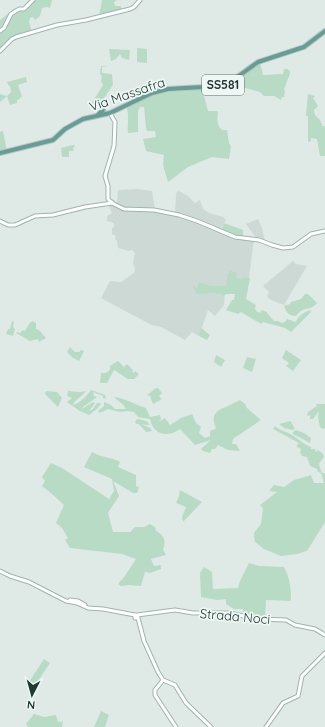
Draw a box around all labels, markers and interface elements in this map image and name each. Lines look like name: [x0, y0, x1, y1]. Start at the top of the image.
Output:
street label: Via Massafra: [87, 74, 167, 114]
road number: SS581: [202, 75, 244, 95]
street label: Strada Noci: [199, 605, 271, 627]
north arrow: [12, 675, 52, 715]
text: N: [26, 698, 36, 712]

